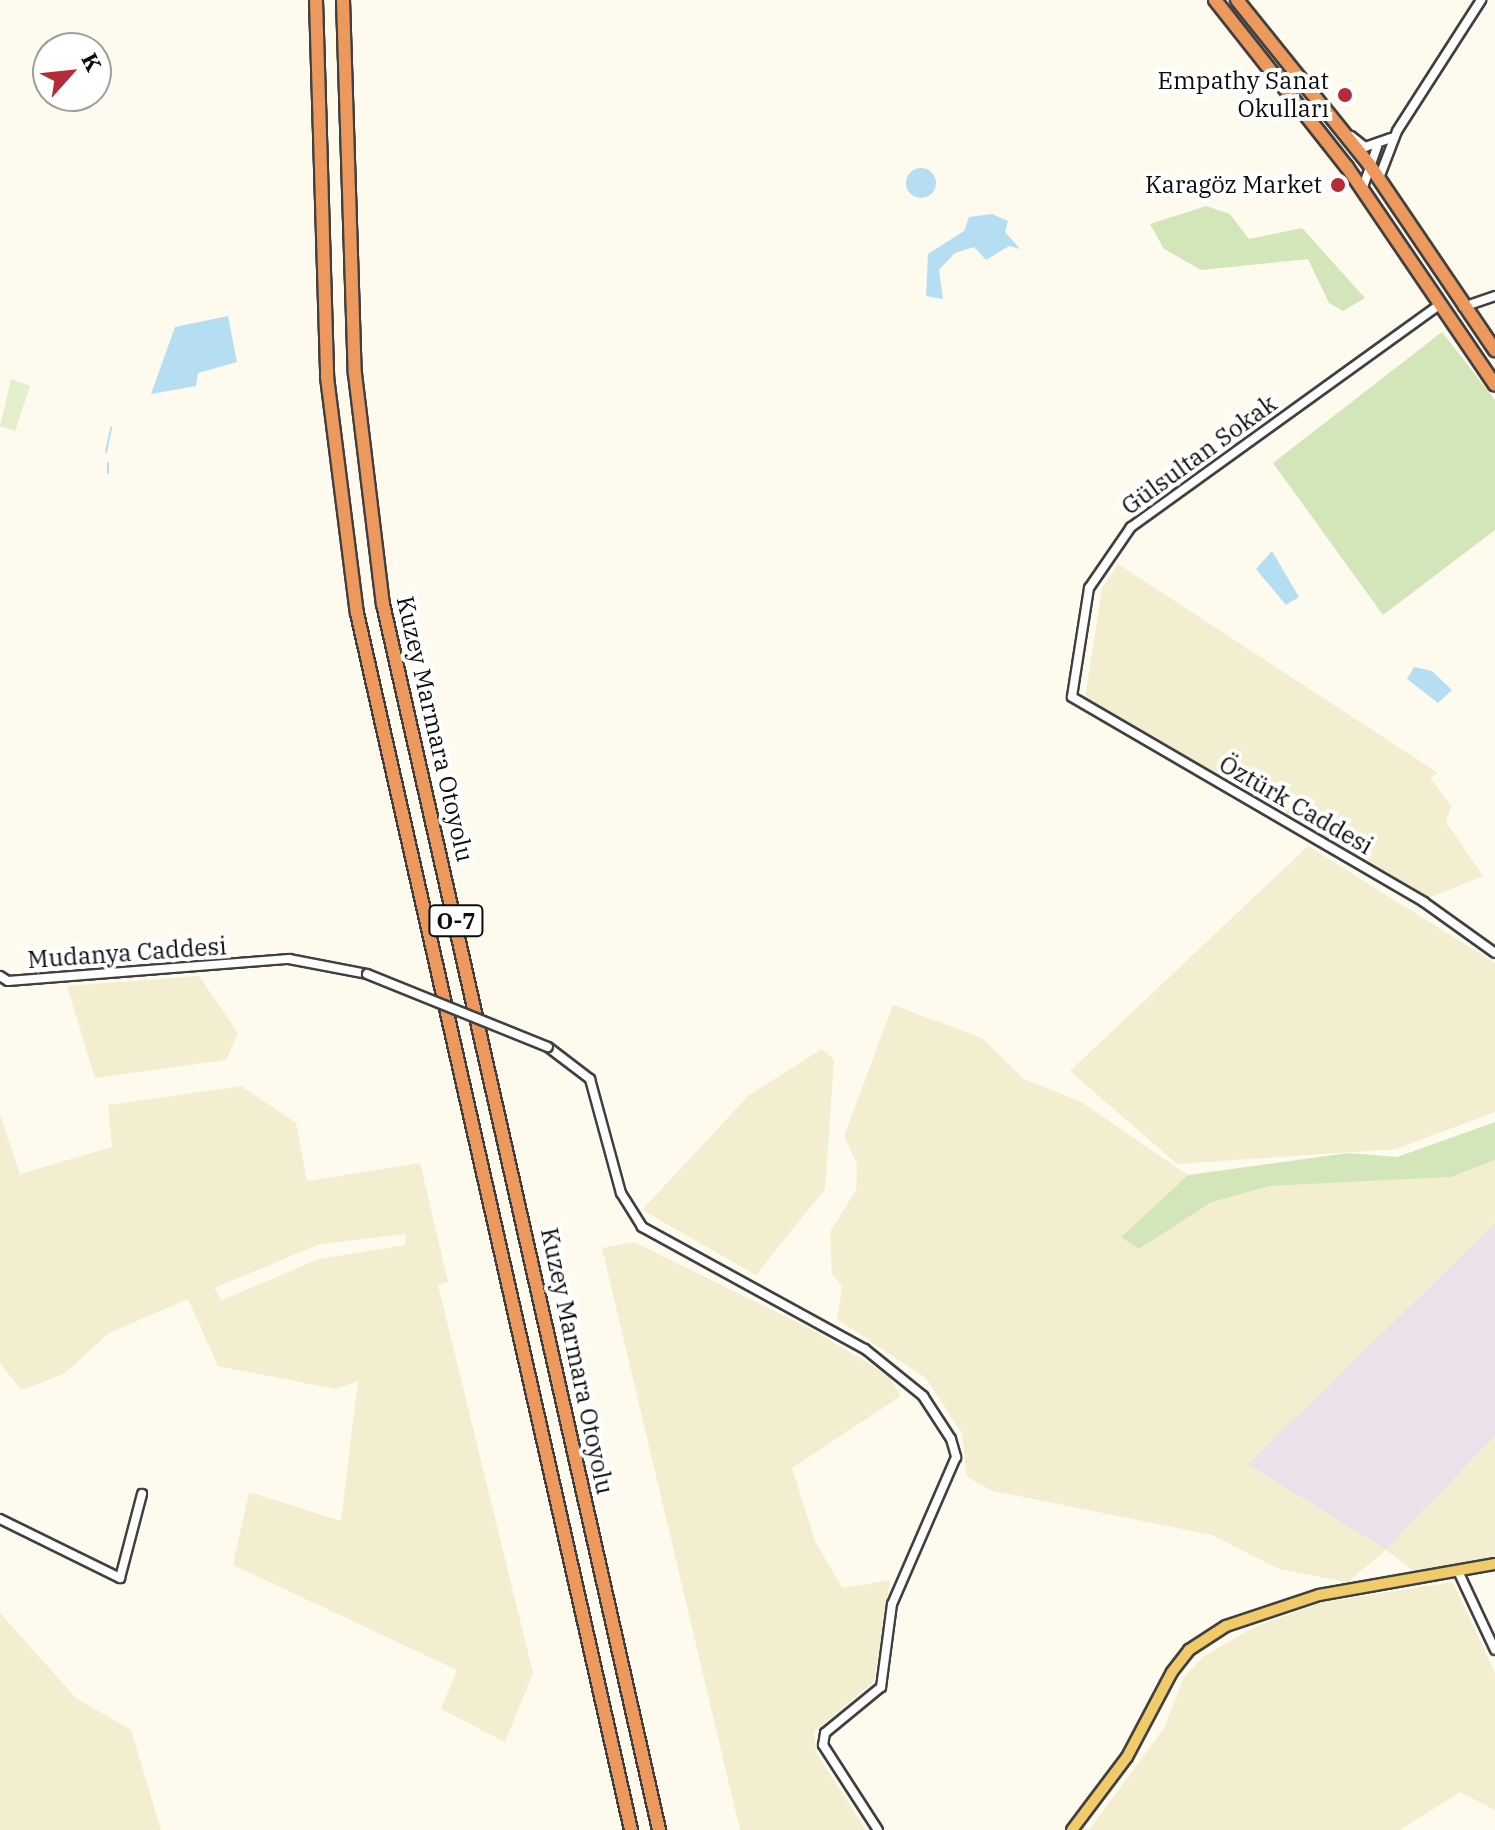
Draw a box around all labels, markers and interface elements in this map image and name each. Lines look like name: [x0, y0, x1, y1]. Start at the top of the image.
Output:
north arrow: [32, 32, 112, 112]
text: K: [75, 48, 109, 76]
place label: Empathy Sanat Okulları: [1158, 67, 1329, 123]
marker: Empathy Sanat Okulları: [1336, 86, 1354, 104]
place label: Karagöz Market: [1145, 171, 1322, 199]
marker: Karagöz Market: [1329, 176, 1347, 194]
street label: Gülsultan Sokak: [1116, 389, 1282, 521]
street label: Kuzey Marmara Otoyolu: [390, 593, 480, 865]
street label: Öztürk Caddesi: [1214, 749, 1378, 861]
road number: O-7: [428, 903, 484, 939]
street label: Mudanya Caddesi: [27, 932, 227, 974]
street label: Kuzey Marmara Otoyolu: [535, 1225, 619, 1497]

